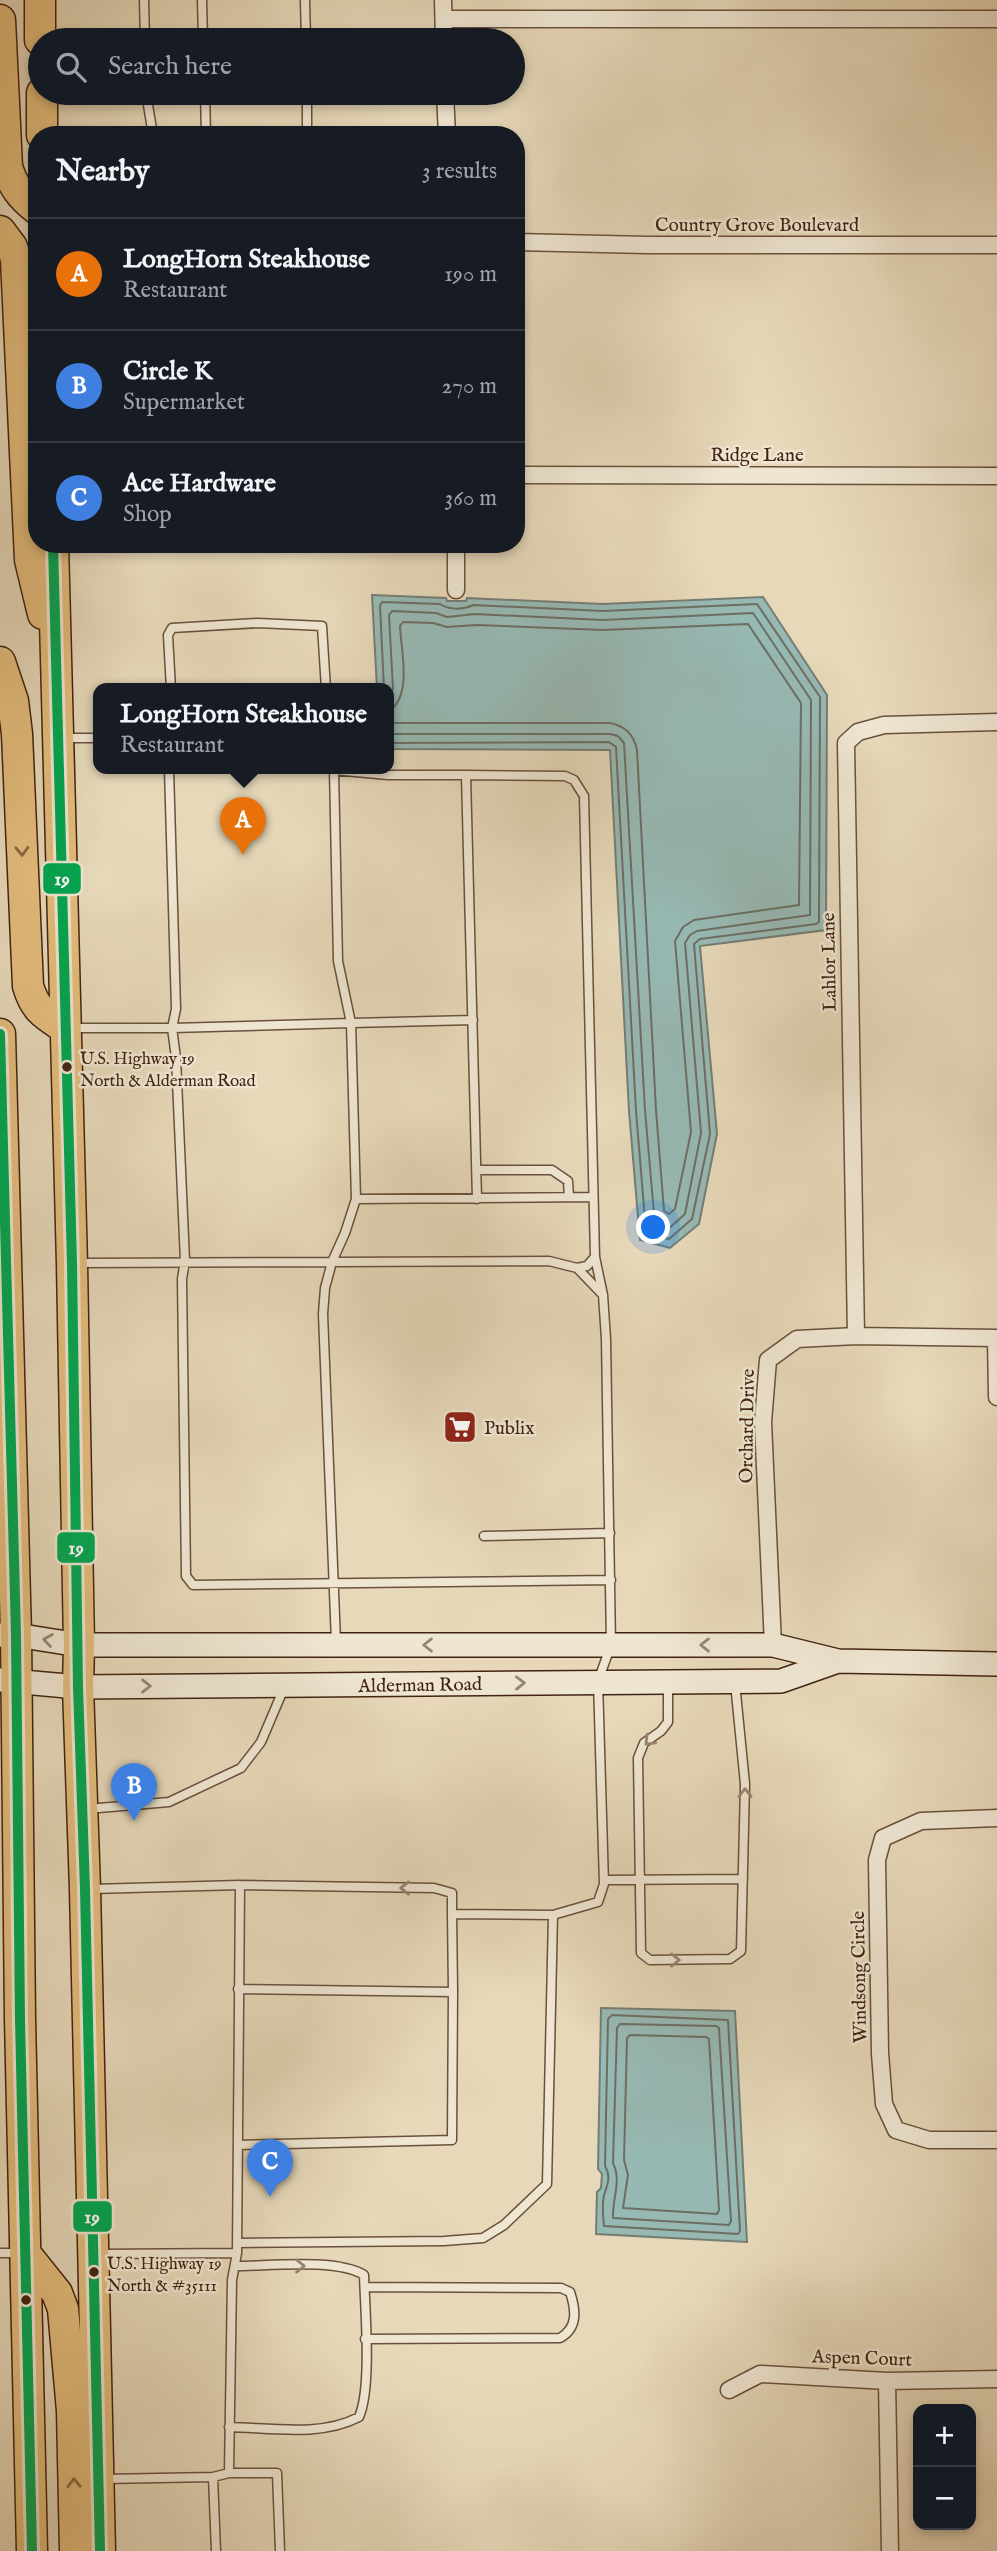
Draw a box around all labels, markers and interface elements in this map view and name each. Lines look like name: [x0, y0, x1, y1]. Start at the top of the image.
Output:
search box: [28, 28, 525, 105]
icon: search: [52, 48, 90, 86]
text: Search here: [108, 50, 232, 83]
text: Nearby: [56, 153, 149, 191]
text: 3 results: [422, 157, 497, 186]
street label: Country Grove Boulevard: [655, 214, 860, 238]
text: LongHorn Steakhouse: [123, 243, 370, 276]
text: A: [71, 260, 87, 289]
text: 190 m: [444, 260, 497, 289]
text: Restaurant: [123, 276, 227, 305]
text: Circle K: [123, 355, 213, 388]
text: B: [71, 372, 87, 401]
text: 270 m: [442, 372, 497, 401]
text: Supermarket: [123, 388, 245, 417]
street label: Ridge Lane: [710, 444, 804, 468]
text: Ace Hardware: [123, 467, 276, 500]
text: C: [71, 484, 87, 513]
text: 360 m: [445, 484, 497, 513]
text: Shop: [123, 500, 172, 529]
popup: [93, 683, 394, 774]
text: LongHorn Steakhouse: [120, 698, 367, 731]
text: Restaurant: [120, 731, 224, 760]
pin: A: [220, 797, 266, 855]
one-way arrow: [14, 845, 29, 856]
line badge: 19: [42, 862, 82, 895]
text: 19: [54, 868, 70, 892]
street label: Lahlor Lane: [817, 912, 843, 1012]
place label: U.S. Highway 19 North & Alderman Road: [80, 1049, 256, 1092]
marker: U.S. Highway 19 North & Alderman Road: [60, 1060, 74, 1074]
your location: [636, 1210, 670, 1244]
street label: Orchard Drive: [735, 1368, 761, 1484]
supermarket icon: Publix: [441, 1408, 479, 1446]
place label: Publix: [484, 1417, 534, 1441]
line badge: 19: [56, 1531, 96, 1564]
text: 19: [68, 1537, 84, 1561]
one-way arrow: [42, 1633, 54, 1648]
one-way arrow: [422, 1637, 433, 1653]
one-way arrow: [699, 1637, 709, 1653]
street label: Alderman Road: [357, 1673, 483, 1699]
one-way arrow: [515, 1675, 526, 1690]
one-way arrow: [141, 1678, 152, 1694]
one-way arrow: [645, 1733, 658, 1746]
pin: B: [111, 1763, 157, 1821]
one-way arrow: [737, 1787, 753, 1798]
one-way arrow: [400, 1880, 410, 1896]
street label: Windsong Circle: [847, 1910, 873, 2043]
one-way arrow: [670, 1952, 680, 1968]
pin: C: [247, 2139, 293, 2197]
line badge: 19: [72, 2200, 113, 2233]
text: 19: [84, 2206, 100, 2230]
place label: U.S. Highway 19 North & #35111: [107, 2254, 222, 2297]
one-way arrow: [296, 2258, 306, 2274]
marker: U.S. Highway 19 North & #35111: [87, 2265, 101, 2279]
unlabelled marker: [19, 2293, 33, 2307]
street label: Aspen Court: [811, 2345, 913, 2373]
map controls: [913, 2404, 976, 2530]
button: +: [913, 2404, 976, 2467]
button: −: [913, 2467, 976, 2530]
one-way arrow: [66, 2477, 81, 2488]

